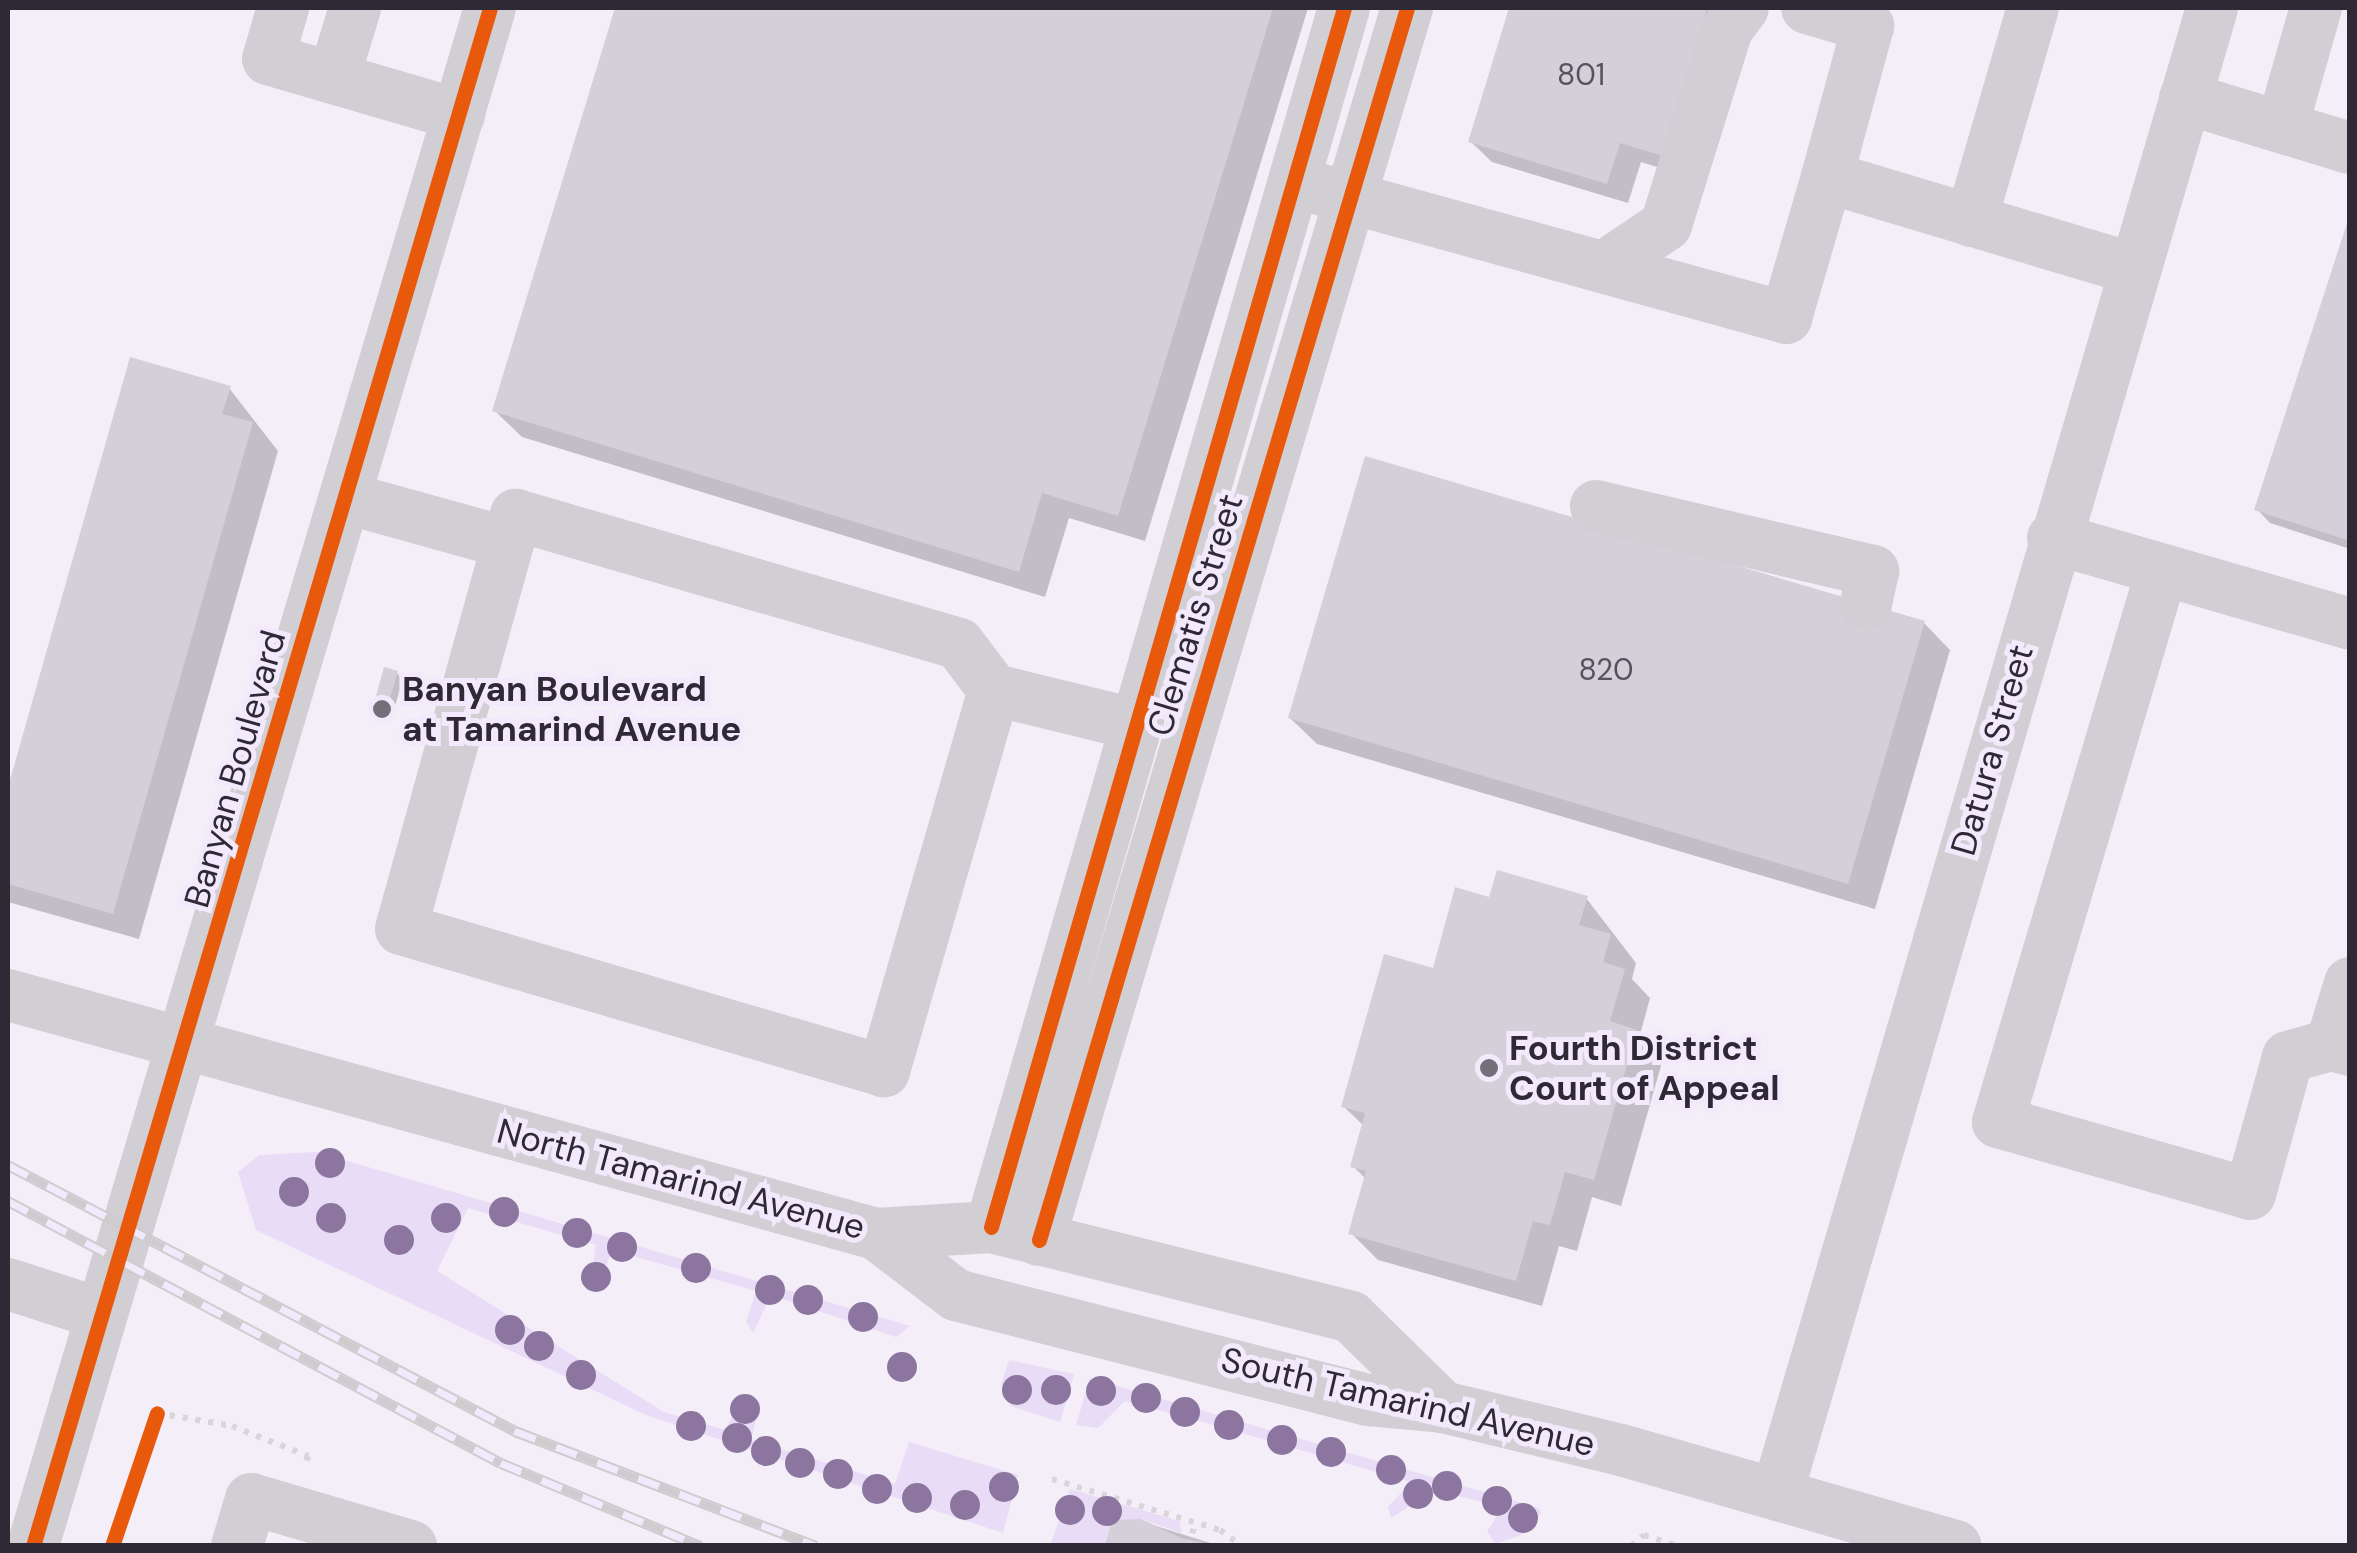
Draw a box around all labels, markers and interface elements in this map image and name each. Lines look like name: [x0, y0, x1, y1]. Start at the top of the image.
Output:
house number: 801: [1557, 57, 1605, 93]
street label: Clematis Street: [1138, 489, 1252, 741]
street label: Banyan Boulevard: [175, 626, 295, 912]
street label: Datura Street: [1942, 640, 2042, 860]
house number: 820: [1578, 652, 1634, 688]
place label: Banyan Boulevard at Tamarind Avenue: [402, 668, 741, 750]
marker: Banyan Boulevard at Tamarind Avenue: [371, 698, 393, 720]
place label: Fourth District Court of Appeal: [1509, 1027, 1780, 1109]
marker: Fourth District Court of Appeal: [1478, 1057, 1500, 1079]
street label: North Tamarind Avenue: [493, 1110, 869, 1248]
street label: South Tamarind Avenue: [1217, 1339, 1599, 1465]

